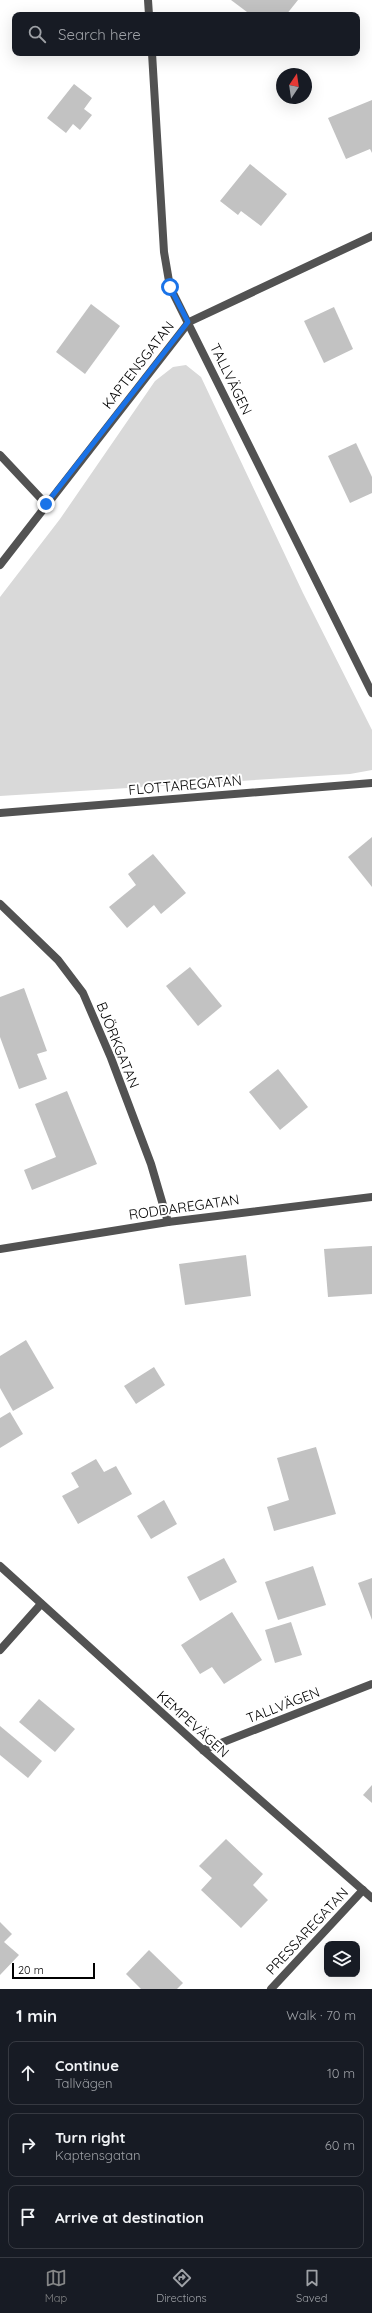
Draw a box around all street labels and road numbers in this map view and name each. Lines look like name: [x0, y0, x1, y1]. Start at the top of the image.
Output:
street label: KAPTENSGATAN: [98, 318, 178, 412]
street label: TALLVÄGEN: [206, 340, 256, 418]
street label: FLOTTAREGATAN: [128, 771, 242, 799]
street label: BJÖRKGATAN: [93, 999, 143, 1091]
street label: RODDAREGATAN: [128, 1190, 240, 1224]
street label: TALLVÄGEN: [244, 1683, 322, 1727]
street label: KEMPEVÄGEN: [153, 1687, 233, 1761]
street label: PRESSAREGATAN: [262, 1884, 352, 1978]

